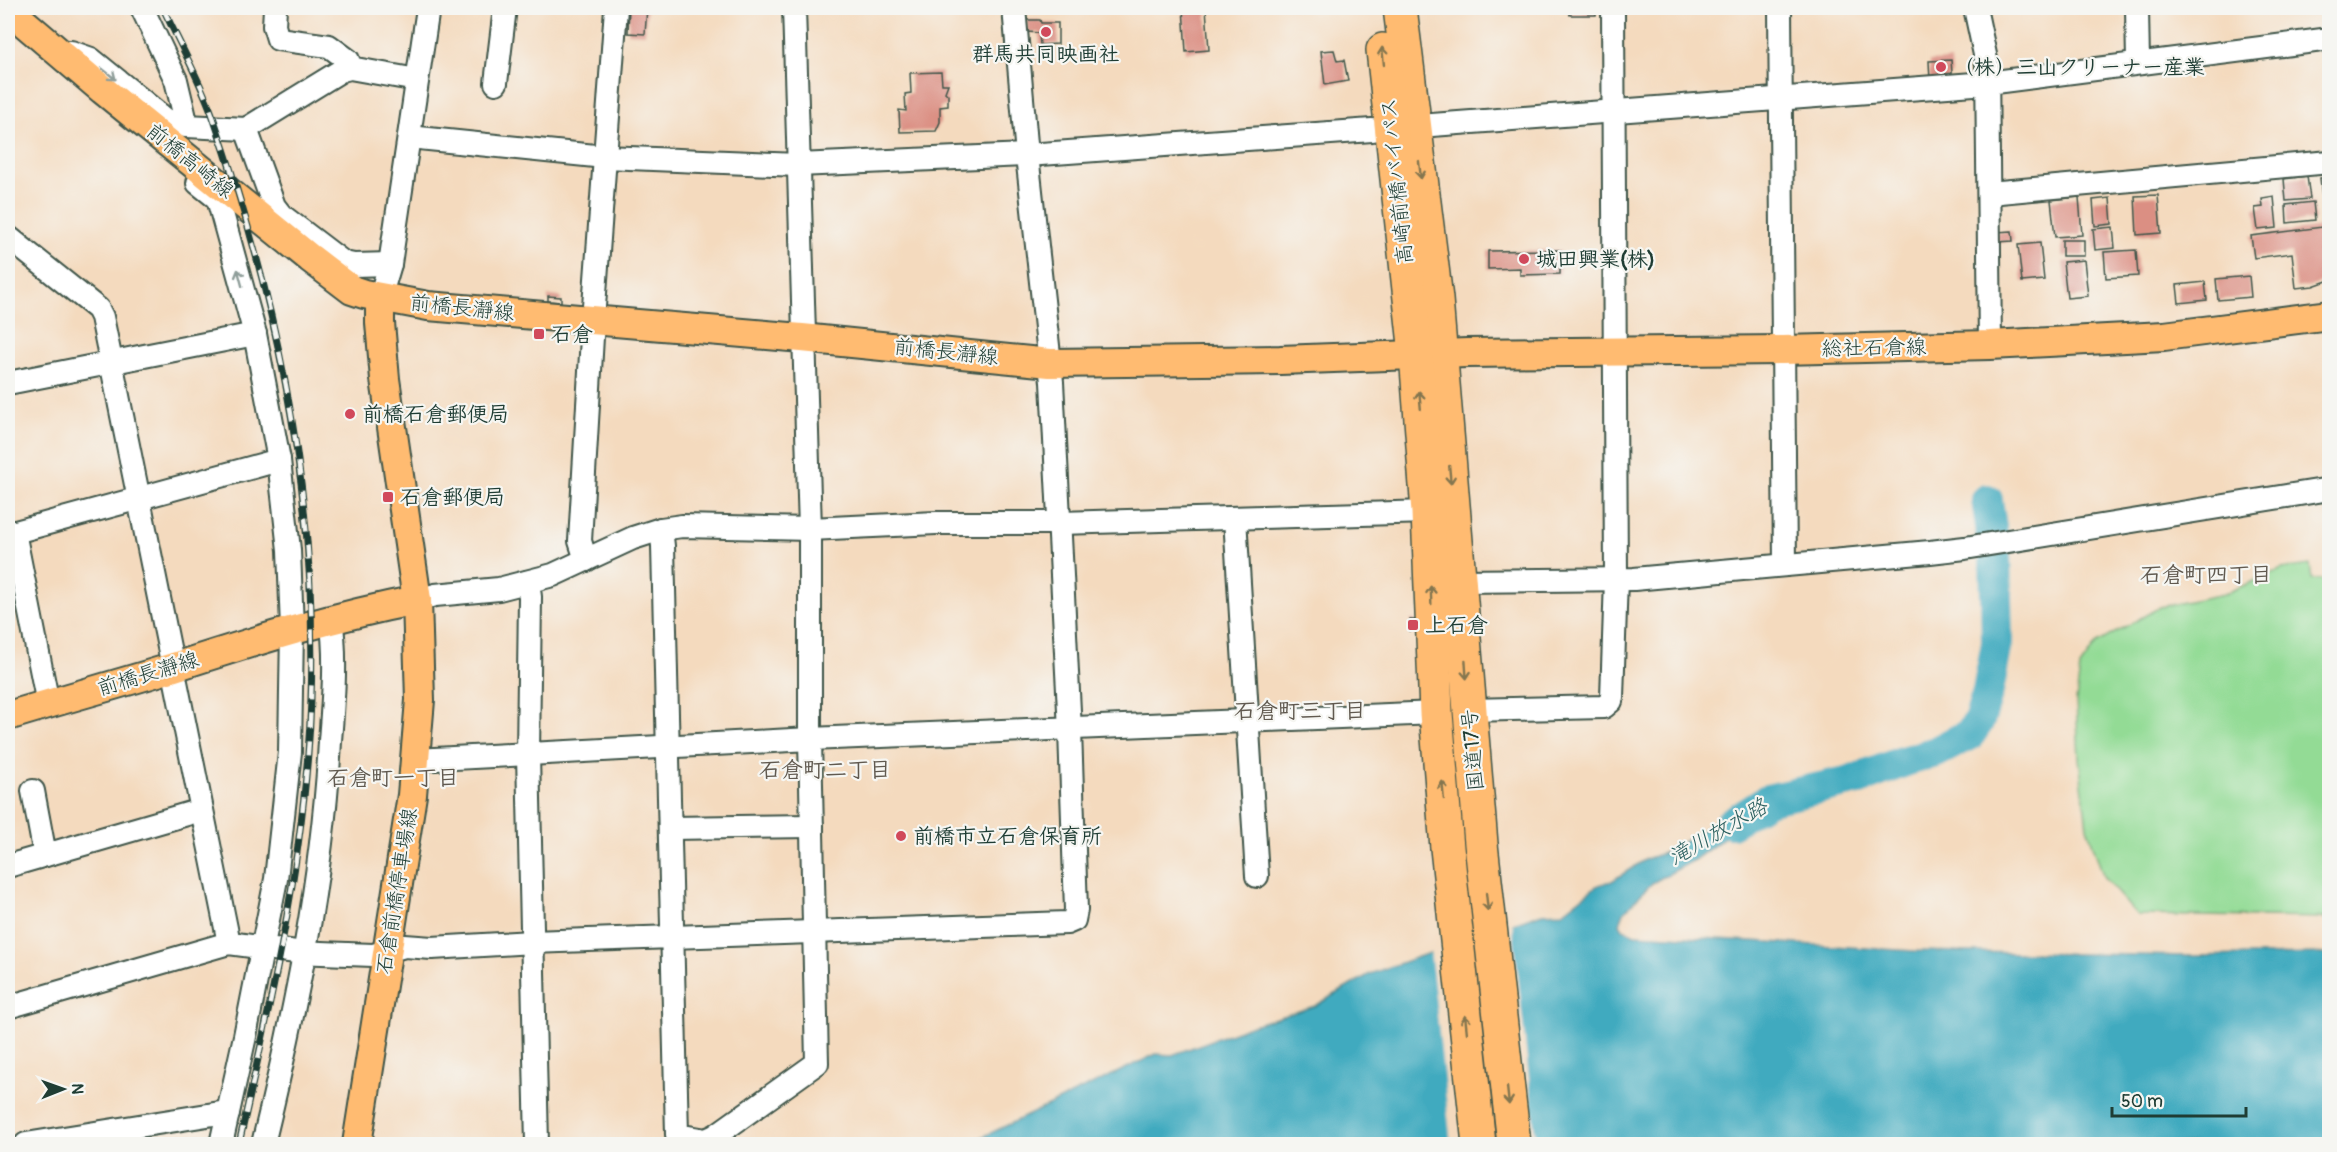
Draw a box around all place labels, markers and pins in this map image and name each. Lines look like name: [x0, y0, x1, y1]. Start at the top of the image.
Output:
marker: 群馬共同映画社: [1039, 25, 1053, 39]
place label: 群馬共同映画社: [973, 41, 1120, 68]
place label: （株）三山クリーナー産業: [1953, 54, 2205, 81]
marker: （株）三山クリーナー産業: [1934, 60, 1948, 74]
place label: 城田興業(株): [1536, 246, 1655, 273]
marker: 城田興業(株): [1517, 252, 1531, 266]
place label: 石倉: [551, 321, 593, 348]
marker: 石倉: [532, 327, 546, 341]
place label: 前橋石倉郵便局: [362, 401, 509, 428]
marker: 前橋石倉郵便局: [343, 407, 357, 421]
place label: 石倉郵便局: [400, 484, 505, 511]
marker: 石倉郵便局: [381, 490, 395, 504]
place label: 上石倉: [1425, 612, 1488, 639]
marker: 上石倉: [1406, 618, 1420, 632]
place label: 前橋市立石倉保育所: [913, 823, 1102, 850]
marker: 前橋市立石倉保育所: [894, 829, 908, 843]

